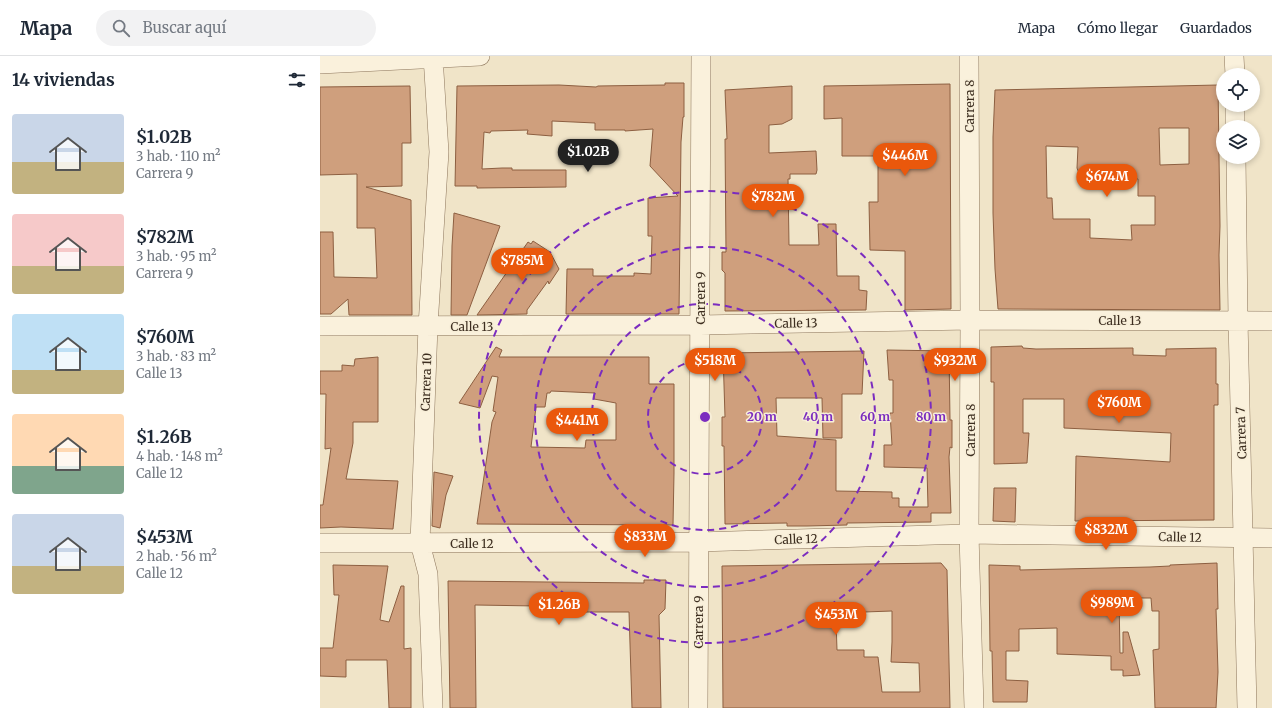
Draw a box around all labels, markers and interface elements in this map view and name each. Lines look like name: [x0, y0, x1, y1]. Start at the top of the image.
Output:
search box: [96, 10, 376, 46]
text: Mapa: [20, 16, 72, 40]
icon: search: [110, 17, 132, 39]
text: Buscar aquí: [142, 18, 226, 37]
text: Mapa: [1018, 19, 1055, 37]
text: Cómo llegar: [1077, 19, 1158, 37]
text: Guardados: [1180, 19, 1252, 37]
map controls: [1216, 68, 1260, 164]
button: locate: [1216, 68, 1260, 112]
text: 14 viviendas: [12, 69, 115, 91]
icon: filters: [286, 69, 308, 91]
street label: Carrera 8: [962, 80, 977, 132]
button: layers: [1216, 120, 1260, 164]
text: $1.02B: [136, 126, 192, 148]
icon: home: [44, 130, 92, 178]
pin: $1.02B: [555, 139, 621, 173]
text: $1.02B: [567, 143, 609, 160]
pin: $446M: [877, 143, 933, 177]
text: $446M: [882, 147, 928, 164]
text: 3 hab. · 110 m²: [136, 148, 220, 165]
pin: $674M: [1079, 164, 1135, 198]
text: Carrera 9: [136, 165, 193, 182]
text: $674M: [1085, 168, 1129, 185]
pin: $782M: [745, 184, 801, 218]
text: $782M: [751, 188, 795, 205]
text: $782M: [136, 226, 194, 248]
icon: home: [44, 230, 92, 278]
text: 3 hab. · 95 m²: [136, 248, 216, 265]
pin: $785M: [494, 248, 550, 282]
text: $785M: [500, 252, 544, 269]
text: Carrera 9: [136, 265, 193, 282]
street label: Carrera 9: [693, 272, 708, 324]
street label: Calle 13: [1099, 313, 1142, 328]
street label: Calle 13: [774, 315, 818, 331]
street label: Calle 13: [451, 319, 494, 334]
text: $760M: [136, 326, 194, 348]
icon: home: [44, 330, 92, 378]
text: 3 hab. · 83 m²: [136, 348, 216, 365]
pin: $518M: [687, 348, 743, 382]
pin: $932M: [927, 348, 983, 382]
street label: Carrera 10: [417, 352, 435, 411]
text: $518M: [694, 352, 736, 369]
text: $932M: [933, 352, 977, 369]
text: Calle 13: [136, 365, 183, 382]
pin: $760M: [1091, 390, 1147, 424]
text: $760M: [1097, 394, 1141, 411]
street label: Carrera 8: [963, 404, 978, 456]
street label: Carrera 7: [1233, 406, 1249, 460]
pin: $441M: [549, 408, 605, 442]
text: 20 m: [747, 409, 777, 424]
text: 40 m: [803, 409, 833, 424]
text: 60 m: [860, 409, 890, 424]
text: 80 m: [916, 409, 946, 424]
centre of rings: [698, 410, 712, 424]
text: $441M: [555, 412, 599, 429]
text: $1.26B: [136, 426, 192, 448]
icon: home: [44, 430, 92, 478]
text: 4 hab. · 148 m²: [136, 448, 223, 465]
text: Calle 12: [136, 465, 183, 482]
pin: $832M: [1078, 517, 1134, 551]
text: $832M: [1084, 521, 1128, 538]
pin: $833M: [617, 524, 673, 558]
text: $453M: [136, 526, 193, 548]
text: $833M: [623, 528, 667, 545]
street label: Calle 12: [1158, 529, 1202, 545]
icon: home: [44, 530, 92, 578]
street label: Calle 12: [774, 531, 818, 547]
street label: Calle 12: [450, 536, 494, 551]
text: 2 hab. · 56 m²: [136, 548, 217, 565]
text: Calle 12: [136, 565, 183, 582]
pin: $989M: [1084, 590, 1140, 624]
pin: $1.26B: [526, 592, 592, 626]
text: $989M: [1090, 594, 1134, 611]
text: $1.26B: [538, 596, 580, 613]
street label: Carrera 9: [691, 596, 706, 648]
pin: $453M: [808, 602, 864, 636]
text: $453M: [814, 606, 858, 623]

